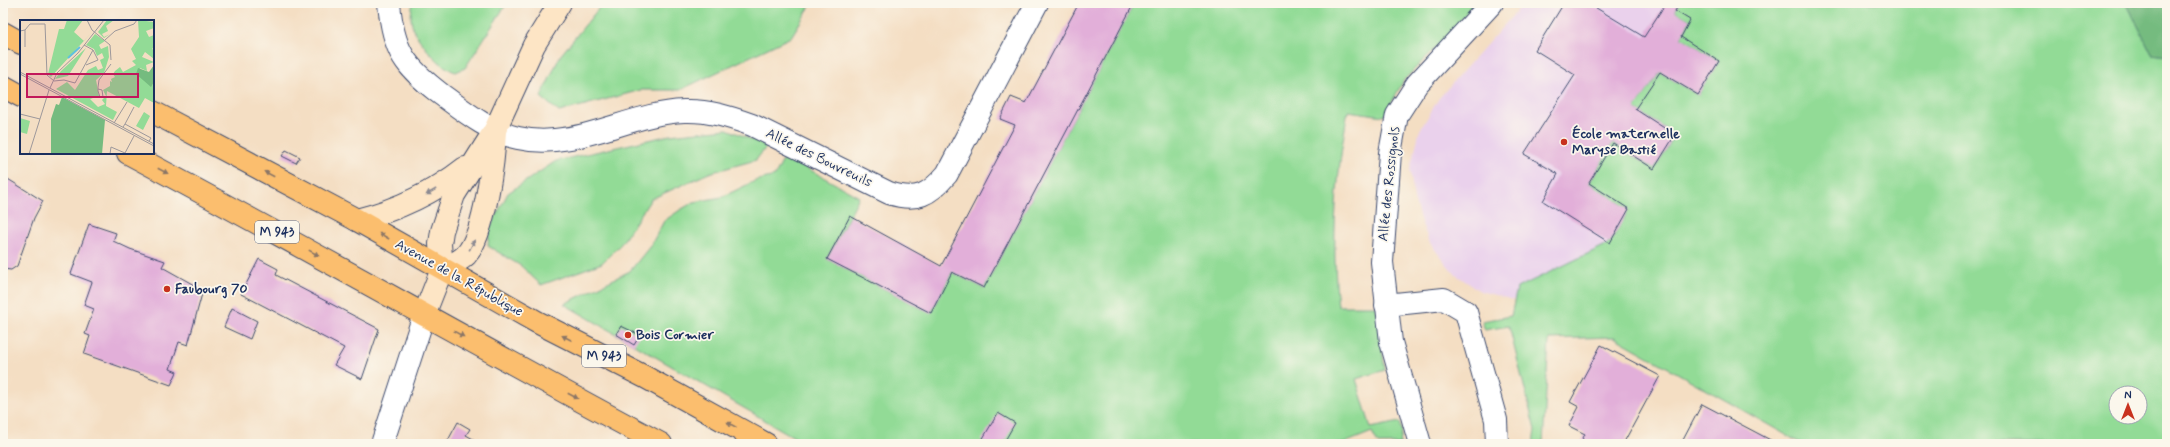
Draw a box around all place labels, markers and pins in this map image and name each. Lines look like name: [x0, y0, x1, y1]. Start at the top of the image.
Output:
place label: École maternelle Maryse Bastié: [1572, 125, 1680, 159]
marker: École maternelle Maryse Bastié: [1559, 137, 1569, 147]
place label: Faubourg 70: [175, 280, 248, 299]
marker: Faubourg 70: [162, 284, 172, 294]
place label: Bois Cormier: [636, 326, 714, 344]
marker: Bois Cormier: [623, 330, 633, 340]

